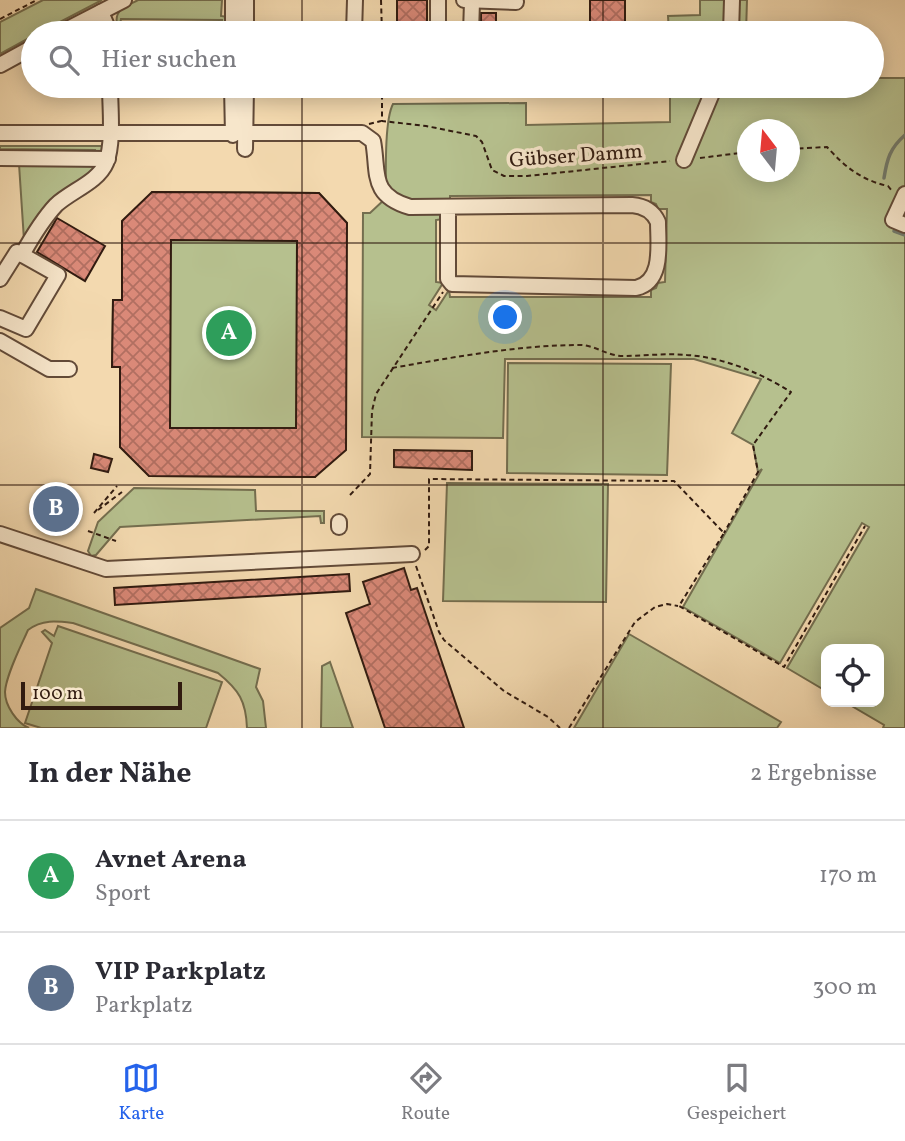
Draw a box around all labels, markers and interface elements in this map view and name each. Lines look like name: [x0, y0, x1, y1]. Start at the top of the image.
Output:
search box: [21, 21, 884, 98]
icon: search: [45, 41, 83, 79]
text: Hier suchen: [101, 42, 237, 78]
north arrow: [737, 119, 800, 182]
street label: Gübser Damm: [508, 137, 644, 176]
your location: [488, 300, 522, 334]
pin: A: [206, 307, 252, 359]
pin: B: [33, 483, 79, 535]
map controls: [821, 644, 884, 707]
button: locate: [821, 644, 884, 707]
scale bar: [21, 679, 182, 711]
text: 100 m: [32, 681, 83, 707]
text: In der Nähe: [28, 753, 192, 795]
text: 2 Ergebnisse: [750, 758, 877, 790]
text: Avnet Arena: [95, 842, 247, 878]
text: A: [43, 860, 59, 892]
text: 170 m: [819, 860, 877, 892]
text: Sport: [95, 878, 151, 910]
text: VIP Parkplatz: [95, 954, 266, 990]
text: B: [43, 972, 59, 1004]
text: 300 m: [813, 972, 877, 1004]
text: Parkplatz: [95, 990, 193, 1022]
tab: Karte: [118, 1059, 164, 1127]
tab: Route: [401, 1059, 450, 1127]
tab: Gespeichert: [687, 1059, 787, 1127]

